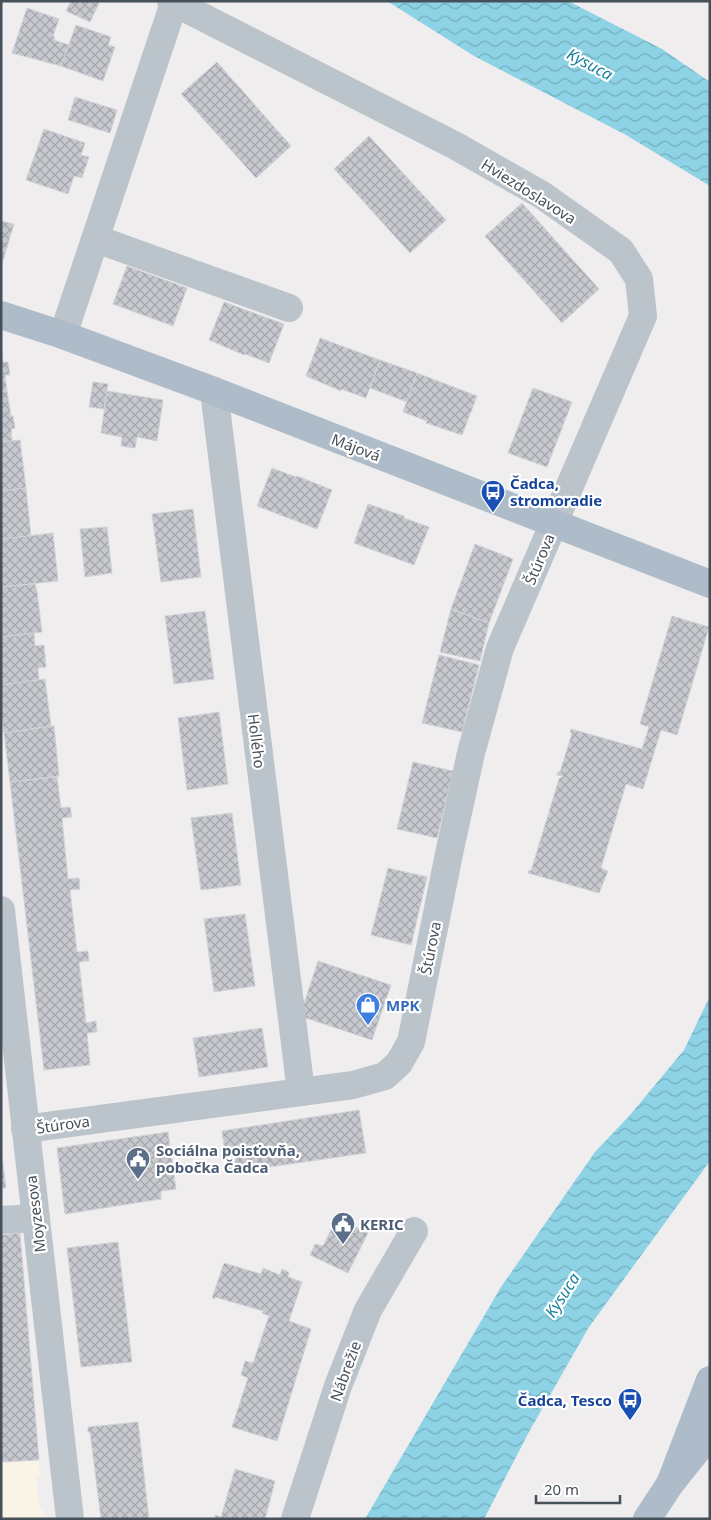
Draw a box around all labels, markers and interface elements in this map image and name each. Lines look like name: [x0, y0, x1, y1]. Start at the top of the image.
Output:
water label: Kysuca: [563, 43, 617, 85]
street label: Hviezdoslavova: [478, 154, 580, 228]
street label: Májová: [329, 429, 383, 465]
place label: Čadca, stromoradie: [510, 473, 602, 510]
bus stop icon: Čadca, stromoradie: [480, 479, 506, 513]
street label: Štúrova: [519, 530, 559, 588]
street label: Hollého: [244, 713, 270, 769]
street label: Štúrova: [415, 920, 445, 976]
shop icon: MPK: [355, 992, 381, 1026]
place label: MPK: [386, 995, 419, 1015]
street label: Štúrova: [35, 1110, 91, 1138]
place label: Sociálna poisťovňa, pobočka Čadca: [156, 1140, 300, 1177]
public building icon: Sociálna poisťovňa, pobočka Čadca: [125, 1146, 151, 1180]
street label: Moyzesova: [20, 1174, 50, 1254]
public building icon: KERIC: [330, 1211, 356, 1245]
place label: KERIC: [360, 1214, 404, 1234]
water label: Kysuca: [539, 1268, 585, 1322]
street label: Nábrežie: [325, 1338, 365, 1404]
bus stop icon: Čadca, Tesco: [617, 1387, 643, 1421]
place label: Čadca, Tesco: [518, 1390, 612, 1410]
scale bar: [536, 1472, 620, 1504]
text: 20 m: [544, 1479, 579, 1499]

